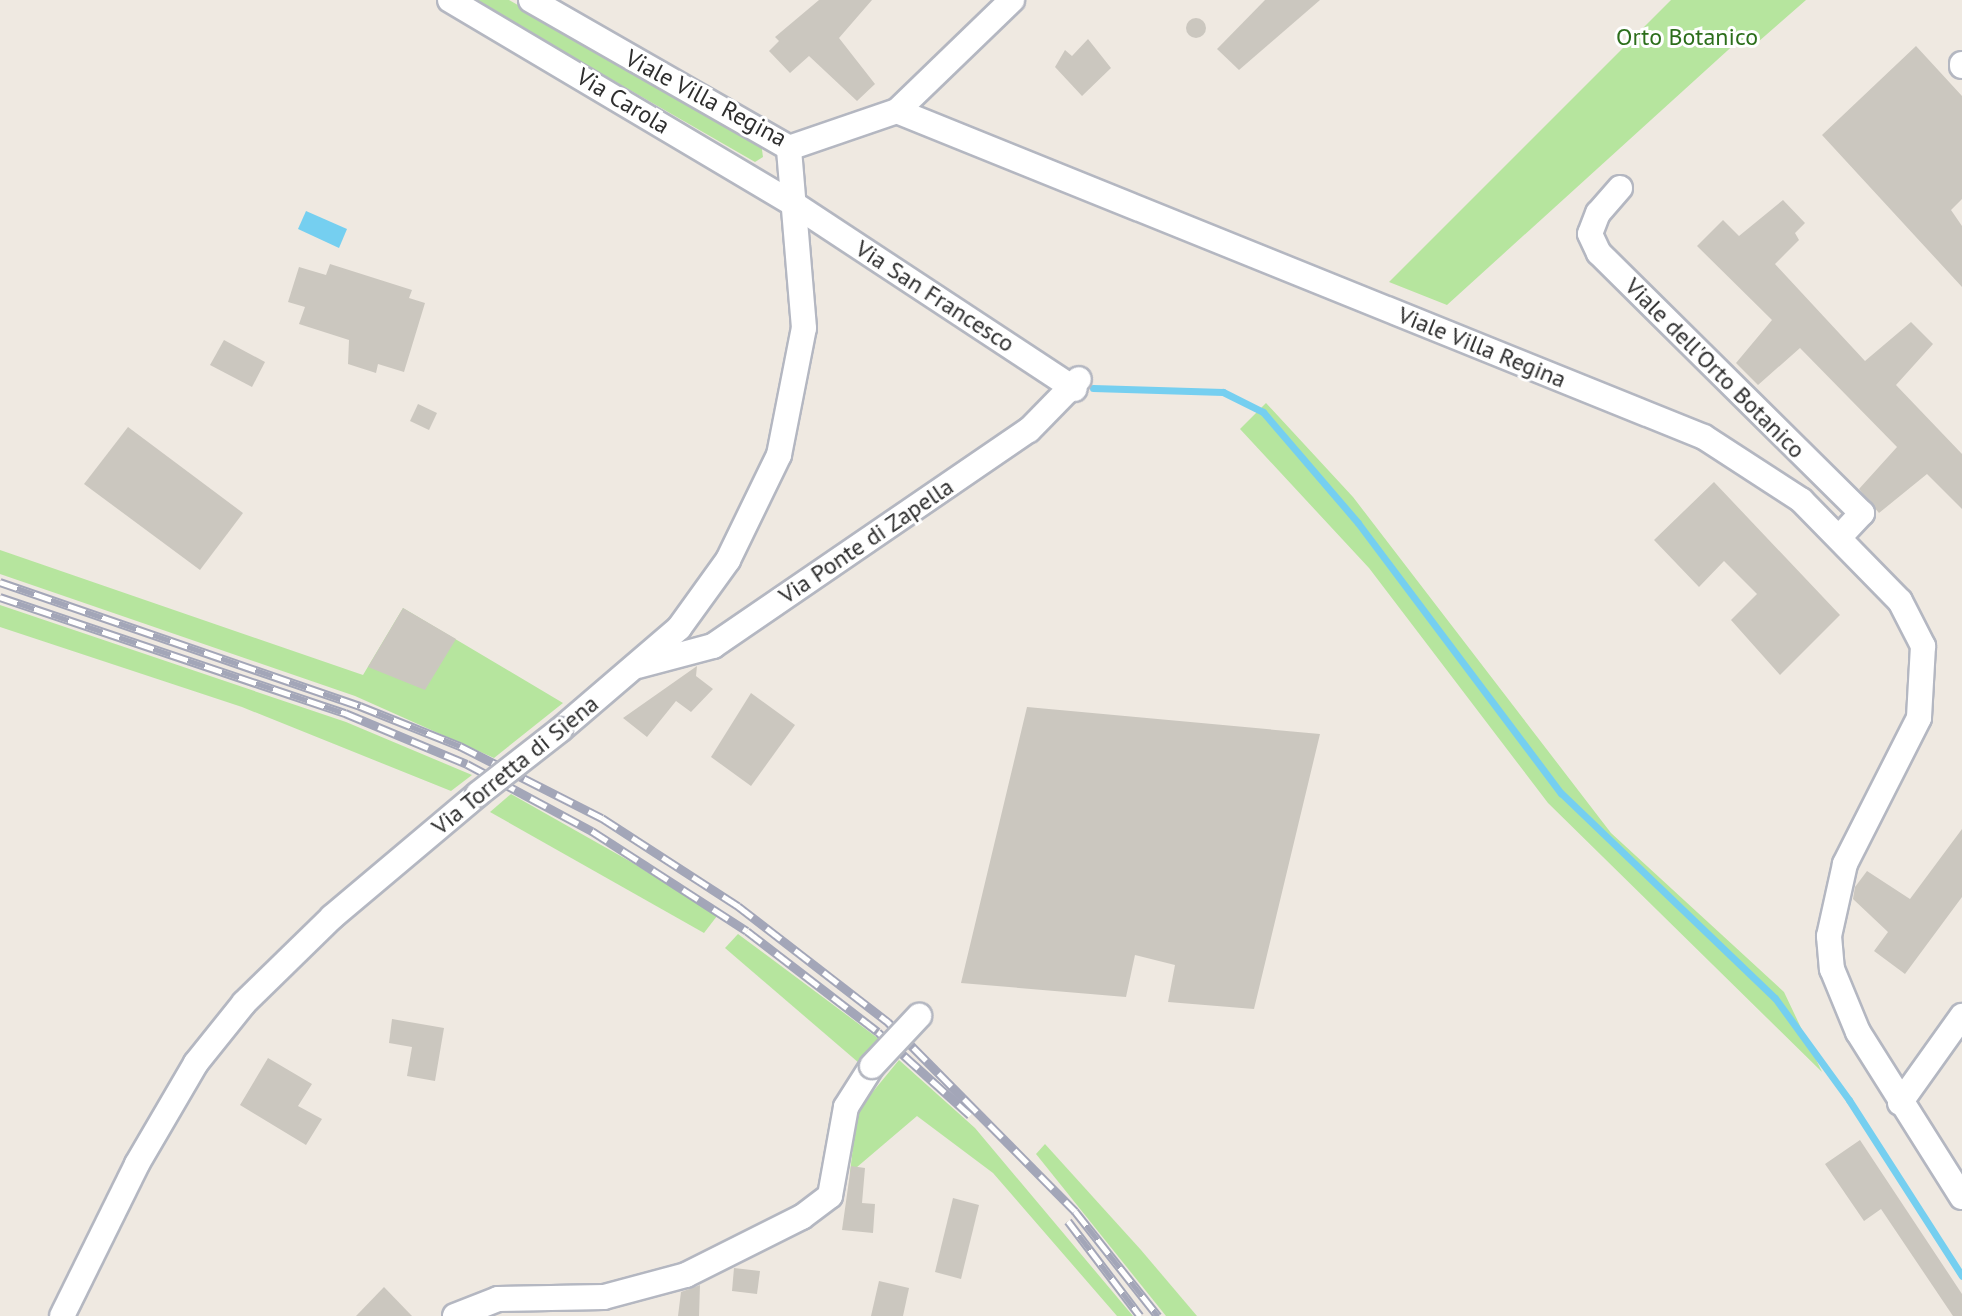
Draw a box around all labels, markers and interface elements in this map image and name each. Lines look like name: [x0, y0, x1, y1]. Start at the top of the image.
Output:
park label: Orto Botanico: [1616, 23, 1758, 51]
street label: Viale Villa Regina: [620, 43, 792, 153]
street label: Via Carola: [571, 62, 675, 140]
street label: Via San Francesco: [850, 234, 1020, 358]
street label: Viale dell'Orto Botanico: [1619, 272, 1811, 464]
street label: Viale Villa Regina: [1393, 300, 1571, 394]
street label: Via Ponte di Zapella: [773, 472, 959, 610]
street label: Via Torretta di Siena: [426, 689, 604, 841]

